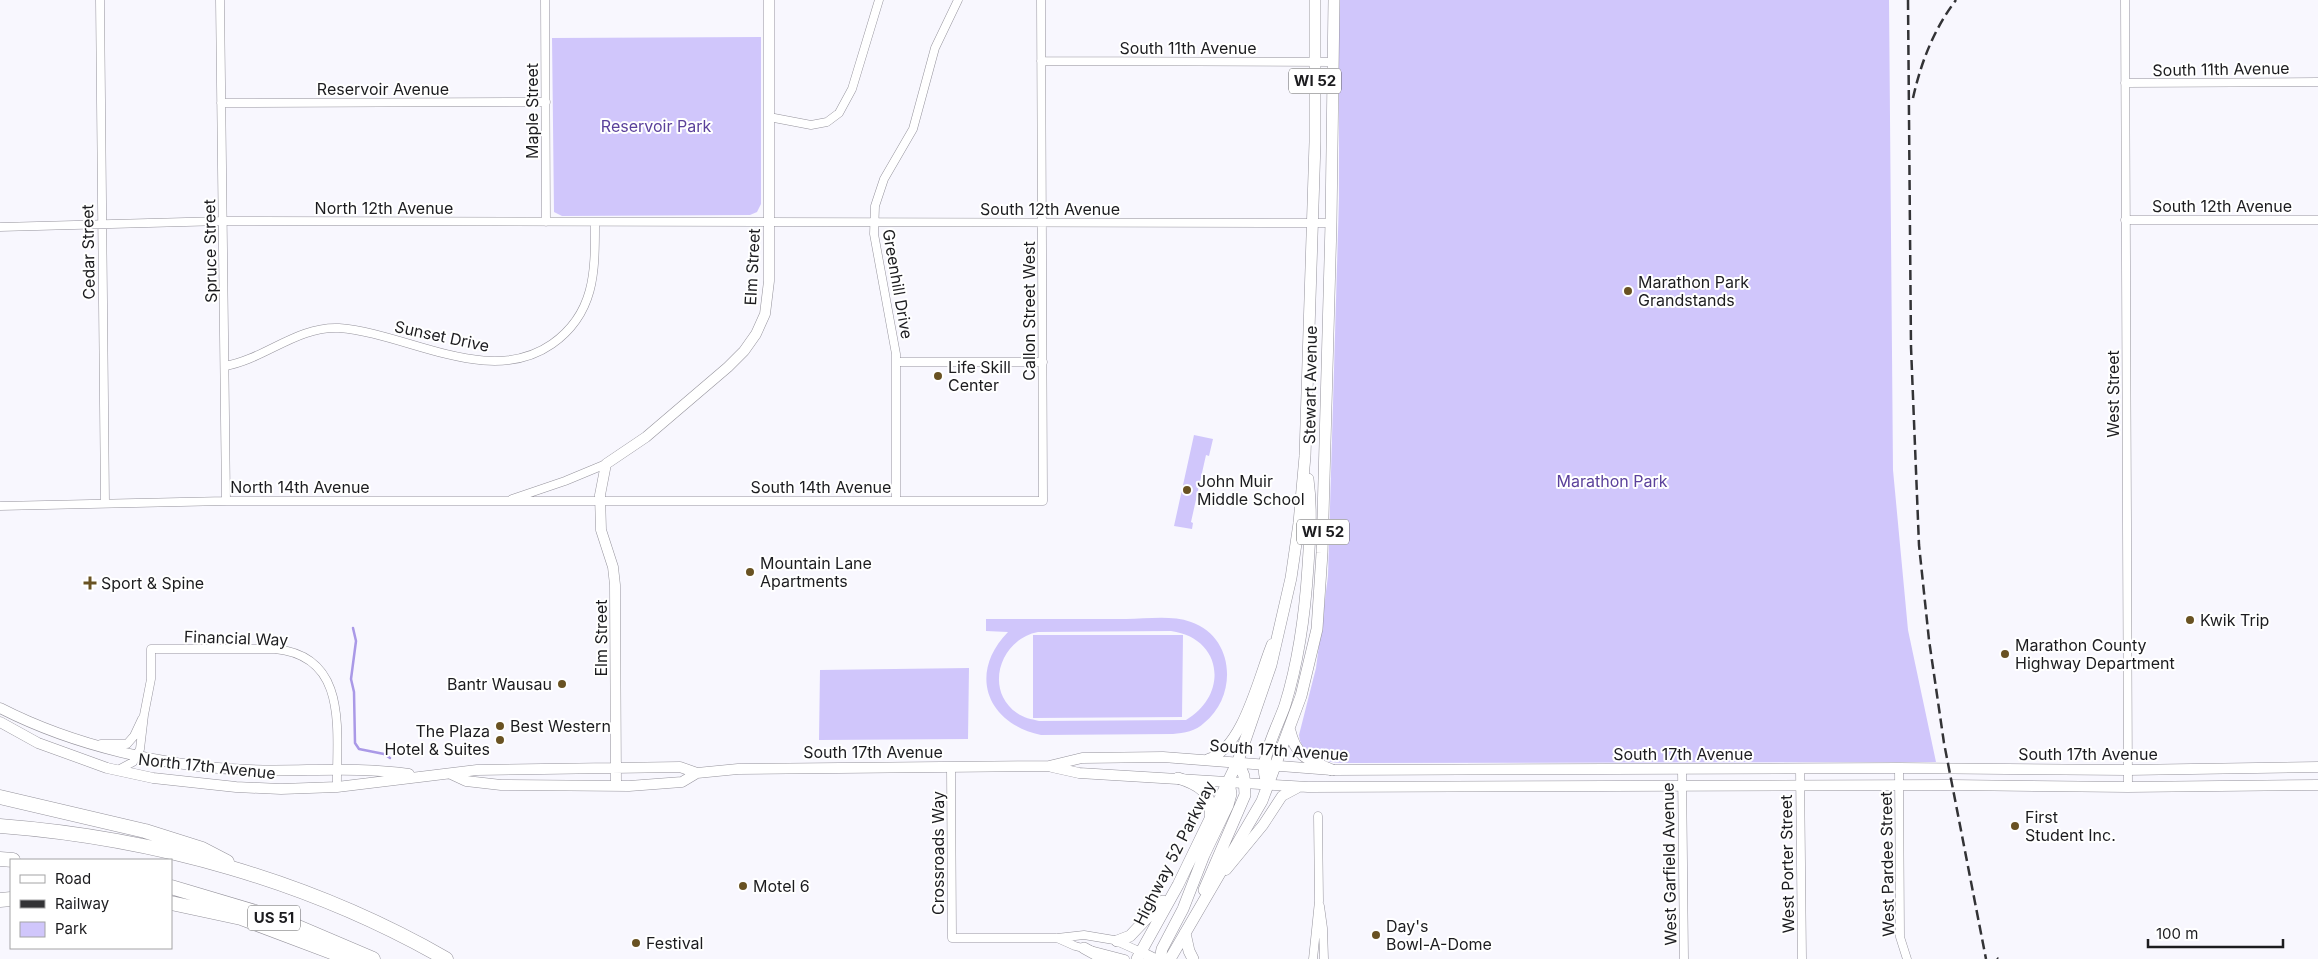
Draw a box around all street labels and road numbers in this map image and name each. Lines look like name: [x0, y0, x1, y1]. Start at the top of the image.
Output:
street label: South 11th Avenue: [1119, 38, 1257, 58]
street label: South 11th Avenue: [2152, 58, 2290, 80]
street label: Maple Street: [522, 63, 542, 159]
road number: WI 52: [1289, 68, 1341, 94]
street label: Reservoir Avenue: [317, 79, 449, 99]
street label: South 12th Avenue: [2152, 196, 2292, 216]
street label: North 12th Avenue: [315, 198, 453, 218]
street label: Spruce Street: [199, 199, 221, 303]
street label: South 12th Avenue: [980, 199, 1120, 219]
street label: Cedar Street: [77, 204, 99, 300]
street label: Elm Street: [740, 228, 764, 306]
street label: Greenhill Drive: [879, 228, 917, 340]
street label: Callon Street West: [1019, 241, 1039, 381]
street label: Sunset Drive: [393, 316, 491, 356]
street label: Stewart Avenue: [1299, 325, 1321, 445]
street label: West Street: [2103, 350, 2123, 438]
street label: North 14th Avenue: [230, 477, 370, 497]
street label: South 14th Avenue: [751, 477, 891, 497]
road number: WI 52: [1297, 520, 1349, 544]
street label: Elm Street: [591, 599, 611, 677]
street label: Financial Way: [184, 626, 288, 650]
street label: South 17th Avenue: [1209, 735, 1349, 765]
street label: South 17th Avenue: [803, 742, 943, 762]
street label: South 17th Avenue: [1613, 744, 1753, 764]
street label: South 17th Avenue: [2018, 744, 2158, 764]
street label: North 17th Avenue: [137, 749, 277, 783]
street label: Highway 52 Parkway: [1129, 777, 1219, 929]
street label: West Garfield Avenue: [1658, 782, 1680, 946]
street label: Crossroads Way: [928, 791, 948, 915]
street label: West Pardee Street: [1876, 791, 1898, 937]
street label: West Porter Street: [1776, 795, 1798, 933]
road number: US 51: [248, 906, 300, 930]

